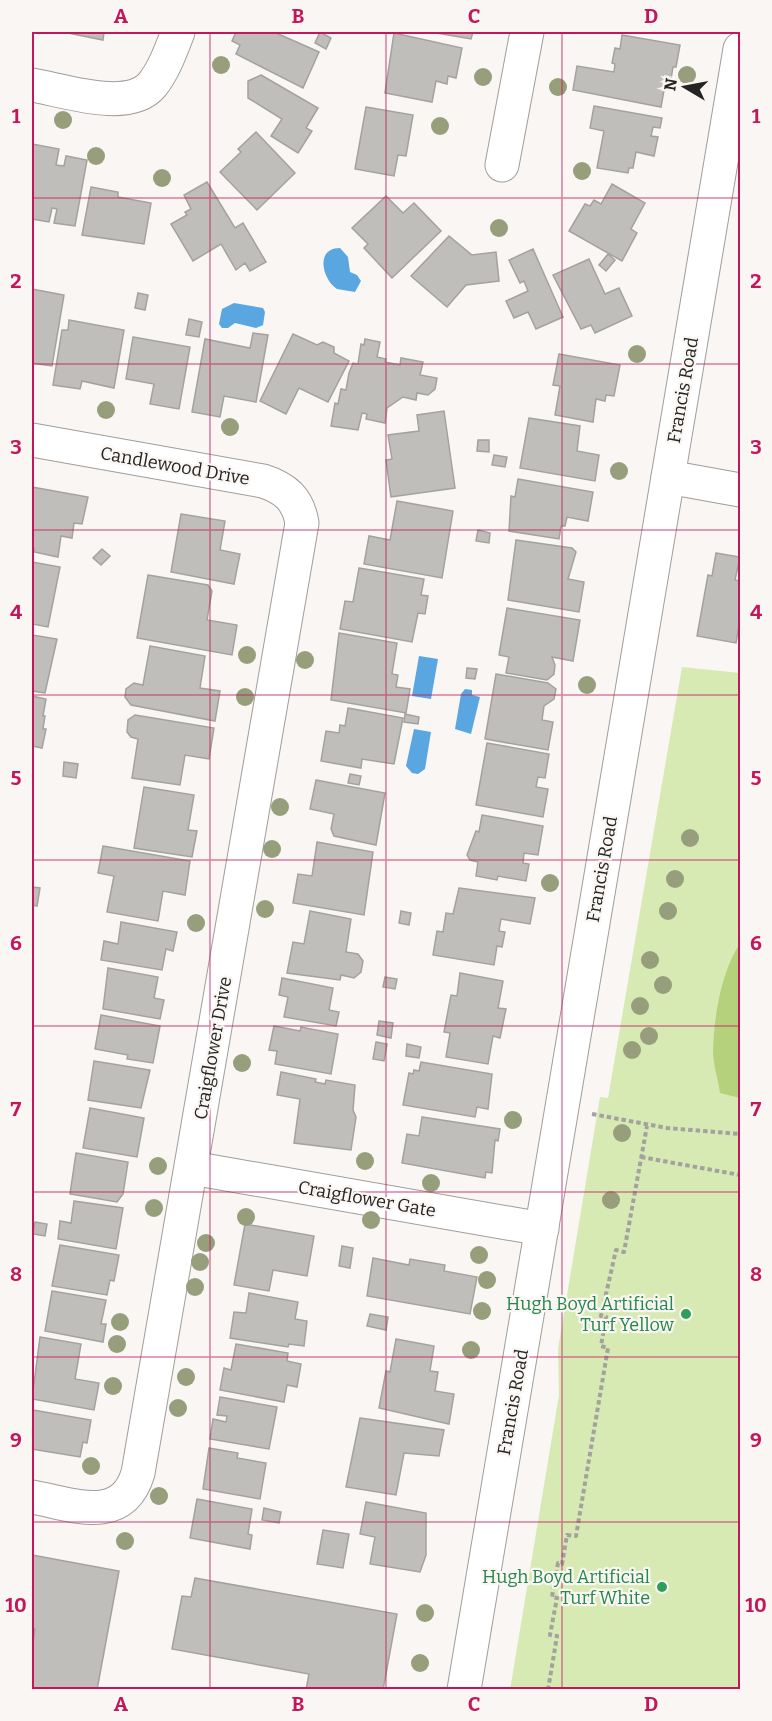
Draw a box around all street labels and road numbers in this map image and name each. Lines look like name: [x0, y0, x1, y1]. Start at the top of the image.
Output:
street label: Francis Road: [663, 335, 703, 445]
street label: Candlewood Drive: [99, 442, 251, 490]
street label: Francis Road: [582, 814, 622, 924]
street label: Craigflower Drive: [190, 975, 236, 1121]
street label: Craigflower Gate: [296, 1176, 438, 1222]
street label: Francis Road: [493, 1347, 533, 1457]

